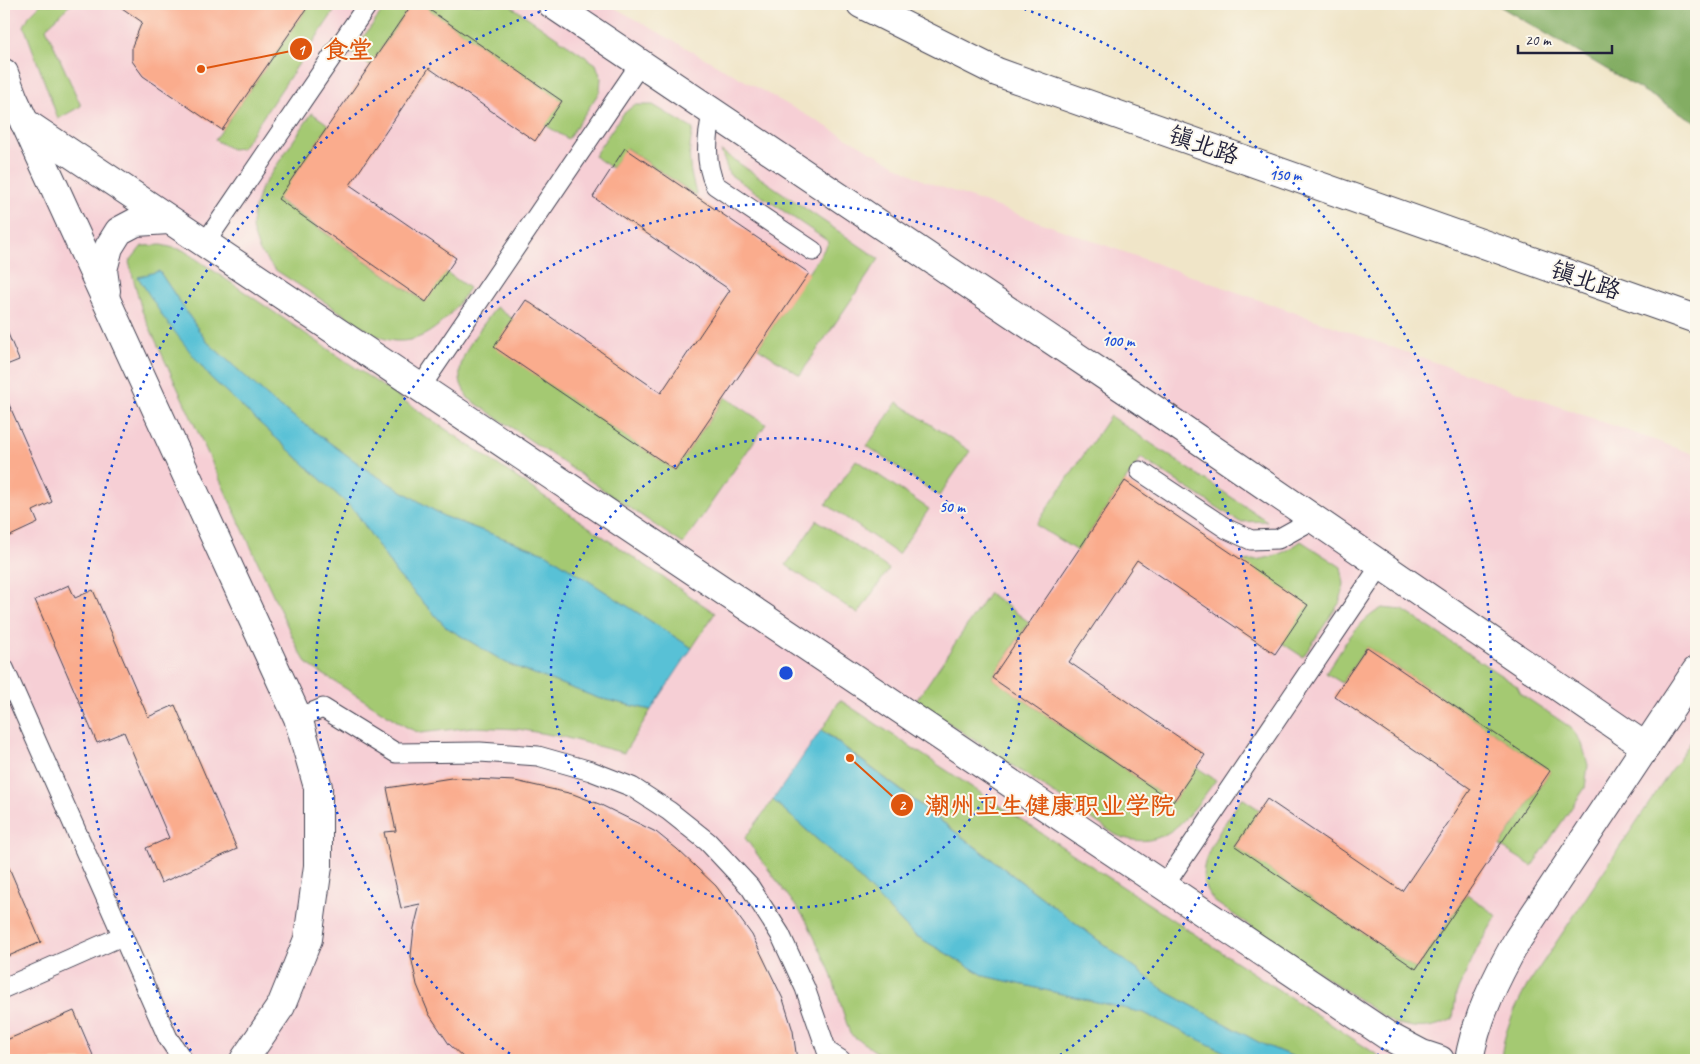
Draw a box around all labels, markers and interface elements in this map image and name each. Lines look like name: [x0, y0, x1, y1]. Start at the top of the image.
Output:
scale bar: [1518, 22, 1611, 54]
callout: 食堂: [288, 29, 383, 69]
text: 20 m: [1525, 31, 1552, 50]
text: 食堂: [323, 34, 373, 66]
text: 1: [298, 41, 307, 60]
street label: 镇北路: [1165, 119, 1243, 171]
text: 150 m: [1269, 166, 1303, 185]
street label: 镇北路: [1547, 254, 1625, 306]
text: 100 m: [1102, 332, 1136, 351]
text: 50 m: [939, 498, 966, 517]
centre of rings: [777, 664, 795, 682]
callout: 潮州卫生健康职业学院: [890, 785, 1185, 825]
text: 潮州卫生健康职业学院: [925, 790, 1175, 822]
text: 2: [899, 796, 907, 815]

